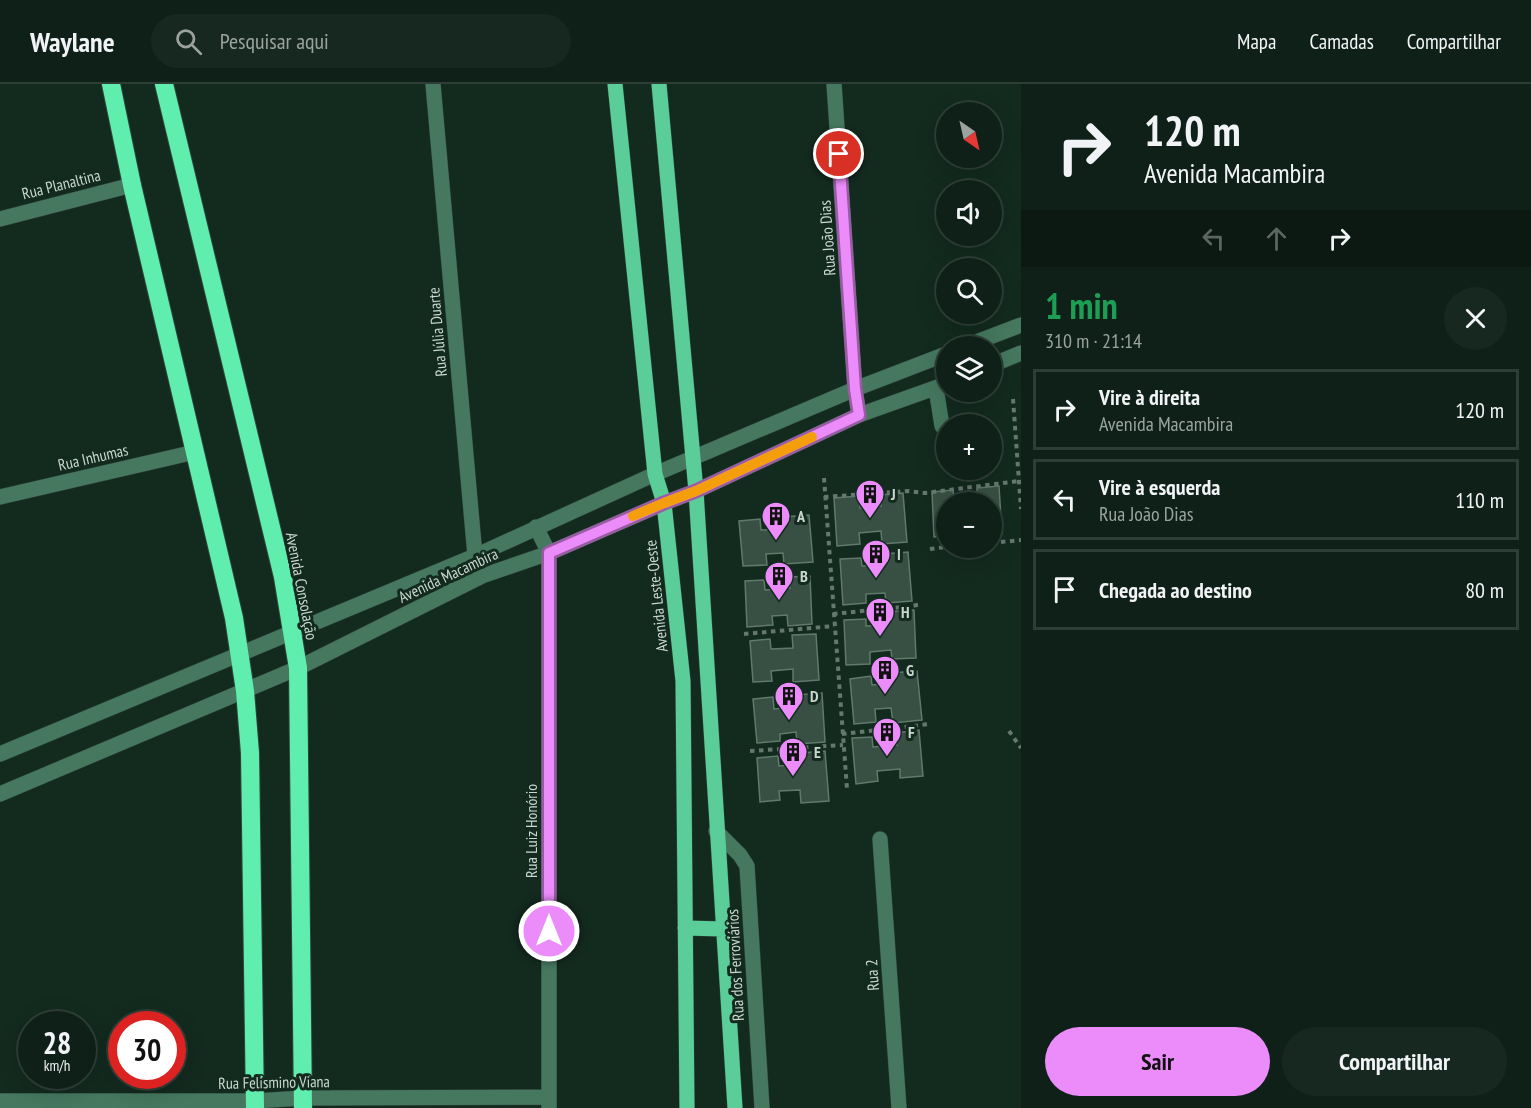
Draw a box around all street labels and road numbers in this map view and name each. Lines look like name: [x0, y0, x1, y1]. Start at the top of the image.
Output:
street label: Rua Planaltina: [20, 165, 102, 203]
street label: Rua João Dias: [814, 200, 840, 276]
street label: Rua Júlia Duarte: [423, 286, 451, 378]
street label: Rua Inhumas: [56, 439, 130, 475]
street label: Avenida Consolação: [282, 530, 322, 642]
street label: Avenida Leste-Oeste: [640, 539, 672, 653]
street label: Avenida Macambira: [395, 543, 501, 607]
street label: Rua Luiz Honório: [521, 784, 541, 878]
street label: Rua dos Ferroviários: [722, 909, 748, 1021]
street label: Rua 2: [861, 959, 883, 991]
street label: Rua Felismino Viana: [218, 1071, 330, 1093]

